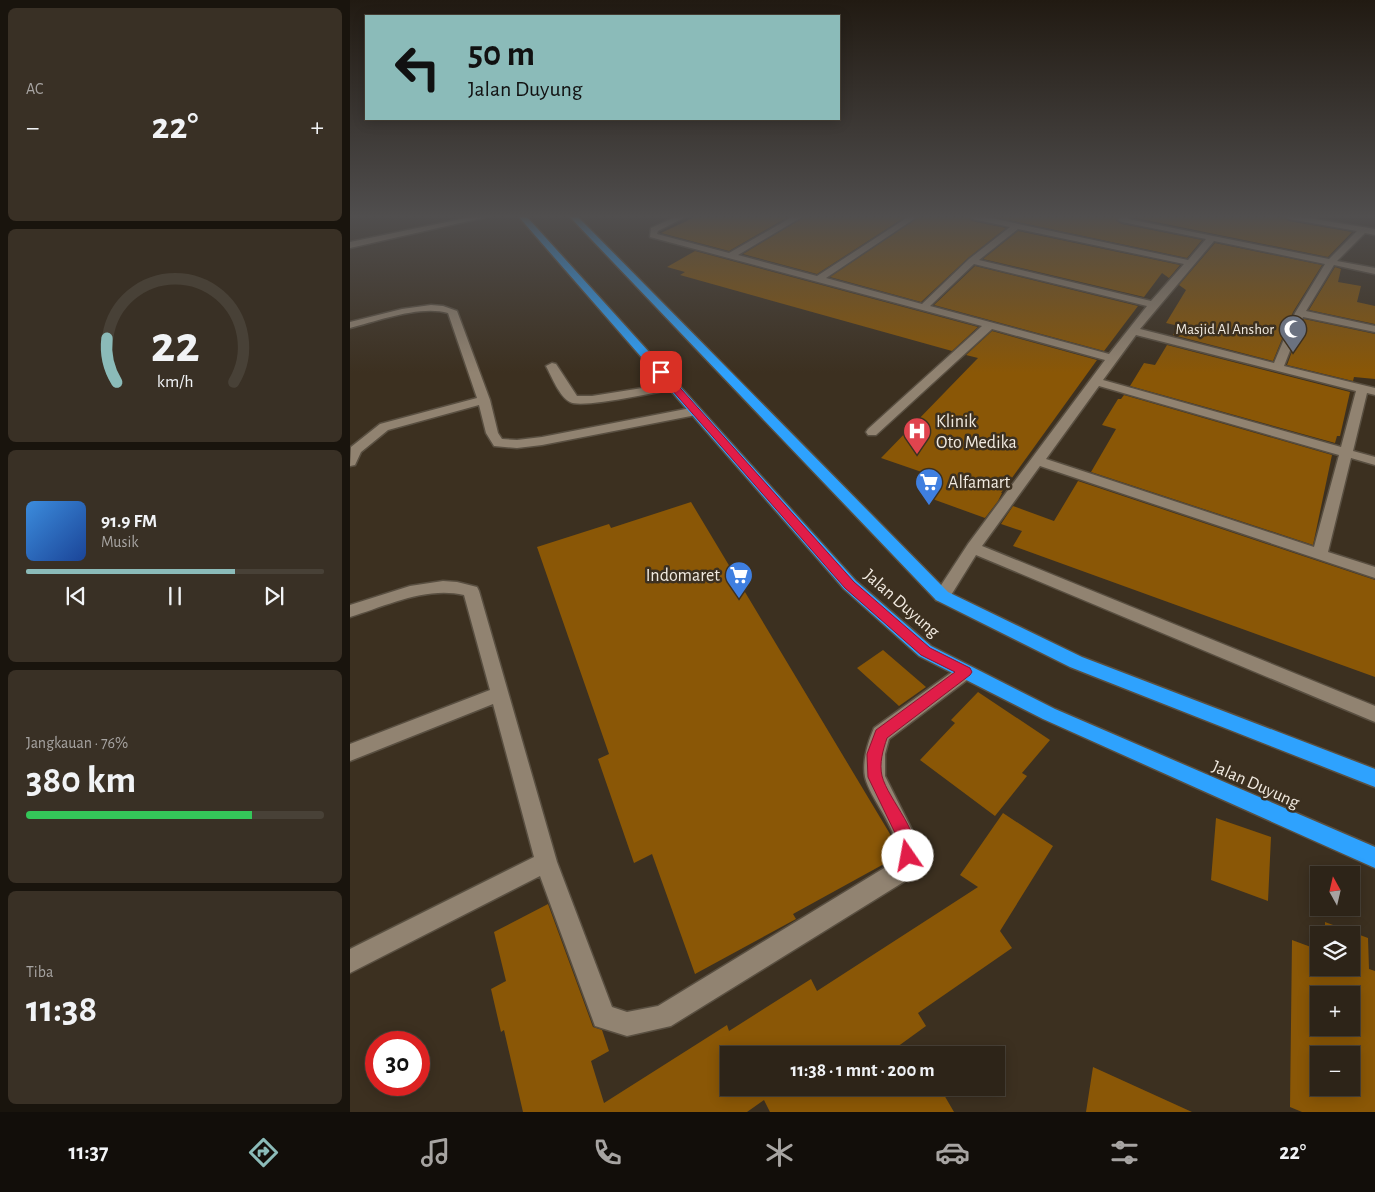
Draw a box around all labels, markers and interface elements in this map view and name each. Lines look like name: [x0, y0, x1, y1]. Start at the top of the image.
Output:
icon: left: [385, 35, 450, 100]
text: 50 m: [468, 37, 535, 72]
text: Jalan Duyung: [468, 78, 583, 100]
text: AC: [26, 81, 43, 97]
text: 22°: [152, 108, 198, 146]
text: −: [26, 114, 39, 142]
text: +: [311, 114, 324, 142]
mosque icon: Masjid Al Anshor: [1278, 314, 1308, 353]
text: 22: [151, 319, 199, 371]
place label: Masjid Al Anshor: [1175, 322, 1274, 337]
pin: [640, 351, 682, 393]
icon: arrive: [647, 358, 675, 386]
text: km/h: [157, 373, 193, 391]
place label: Klinik Oto Medika: [936, 413, 1017, 452]
hospital icon: Klinik Oto Medika: [902, 416, 932, 455]
supermarket icon: Alfamart: [914, 467, 944, 506]
place label: Alfamart: [948, 474, 1011, 492]
text: 91.9 FM: [101, 512, 157, 531]
text: Musik: [101, 534, 139, 550]
supermarket icon: Indomaret: [724, 560, 754, 599]
street label: Jalan Duyung: [860, 566, 943, 641]
place label: Indomaret: [646, 567, 720, 585]
icon: previous: [62, 582, 90, 610]
icon: pause: [161, 582, 189, 610]
icon: next: [260, 582, 288, 610]
text: Jangkauan · 76%: [26, 735, 128, 751]
street label: Jalan Duyung: [1209, 758, 1302, 812]
text: 380 km: [26, 762, 136, 800]
position arrow: [881, 829, 933, 881]
north arrow: [1310, 866, 1360, 916]
map controls: [1310, 866, 1360, 1096]
button: layers: [1310, 926, 1360, 976]
text: Tiba: [26, 964, 53, 980]
button: +: [1310, 986, 1360, 1036]
text: 11:38: [26, 991, 97, 1029]
speed limit sign: 30: [365, 1031, 430, 1096]
button: −: [1310, 1046, 1360, 1096]
text: 11:38 · 1 mnt · 200 m: [790, 1061, 935, 1080]
icon: directions: [246, 1135, 281, 1170]
icon: music: [418, 1135, 453, 1170]
icon: phone: [590, 1135, 625, 1170]
icon: climate: [762, 1135, 797, 1170]
icon: car: [935, 1135, 970, 1170]
icon: filters: [1107, 1135, 1142, 1170]
text: 11:37: [69, 1141, 108, 1163]
text: 22°: [1279, 1141, 1306, 1163]

